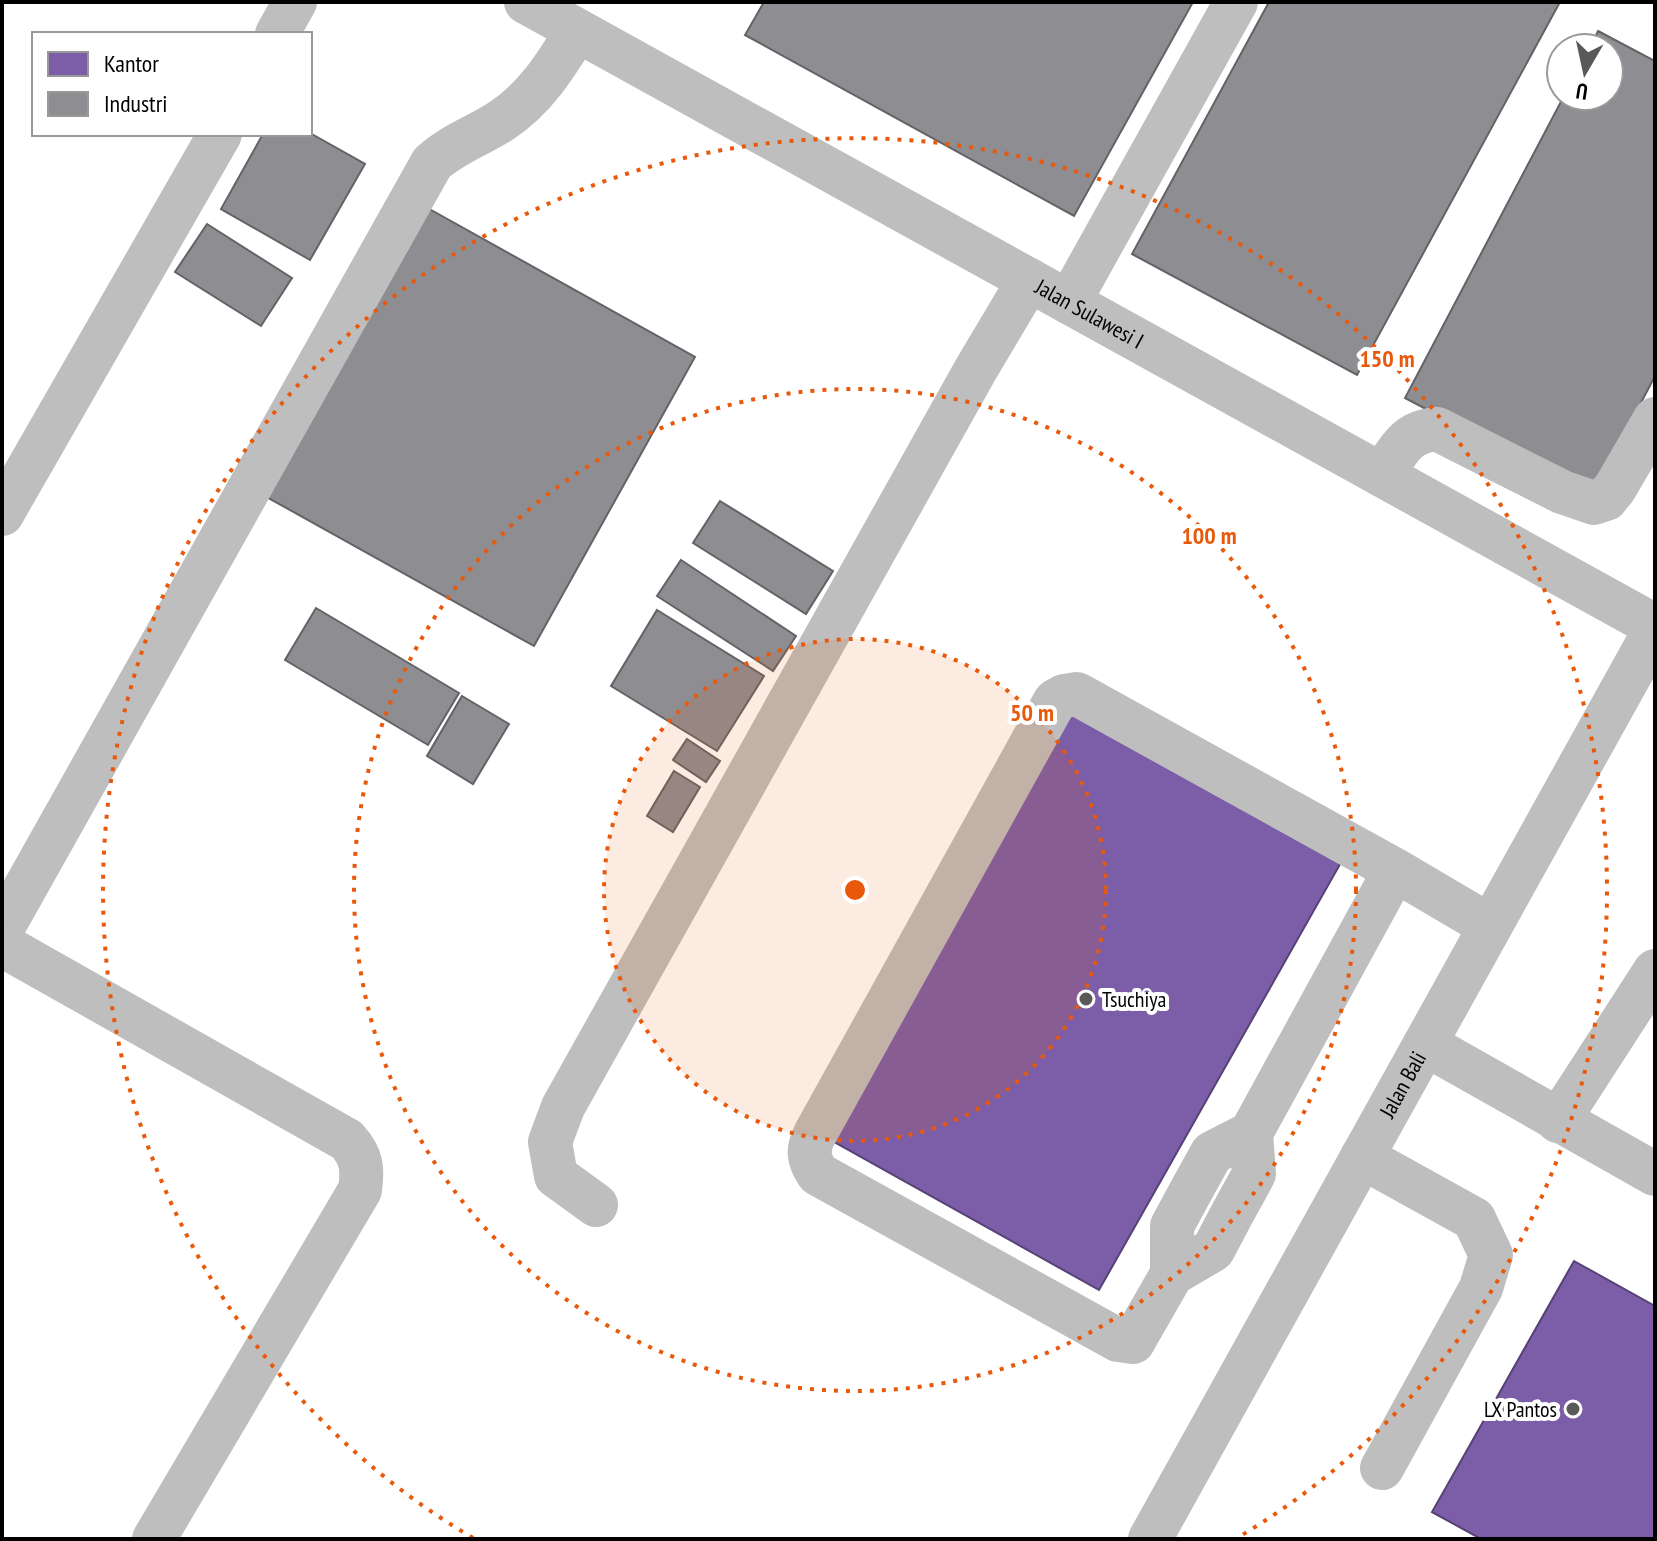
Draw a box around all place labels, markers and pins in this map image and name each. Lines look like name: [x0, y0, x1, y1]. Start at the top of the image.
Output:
centre of rings: [841, 876, 869, 904]
place label: Tsuchiya: [1102, 985, 1166, 1013]
marker: Tsuchiya: [1077, 990, 1095, 1008]
place label: LX Pantos: [1484, 1395, 1557, 1423]
marker: LX Pantos: [1564, 1400, 1582, 1418]

